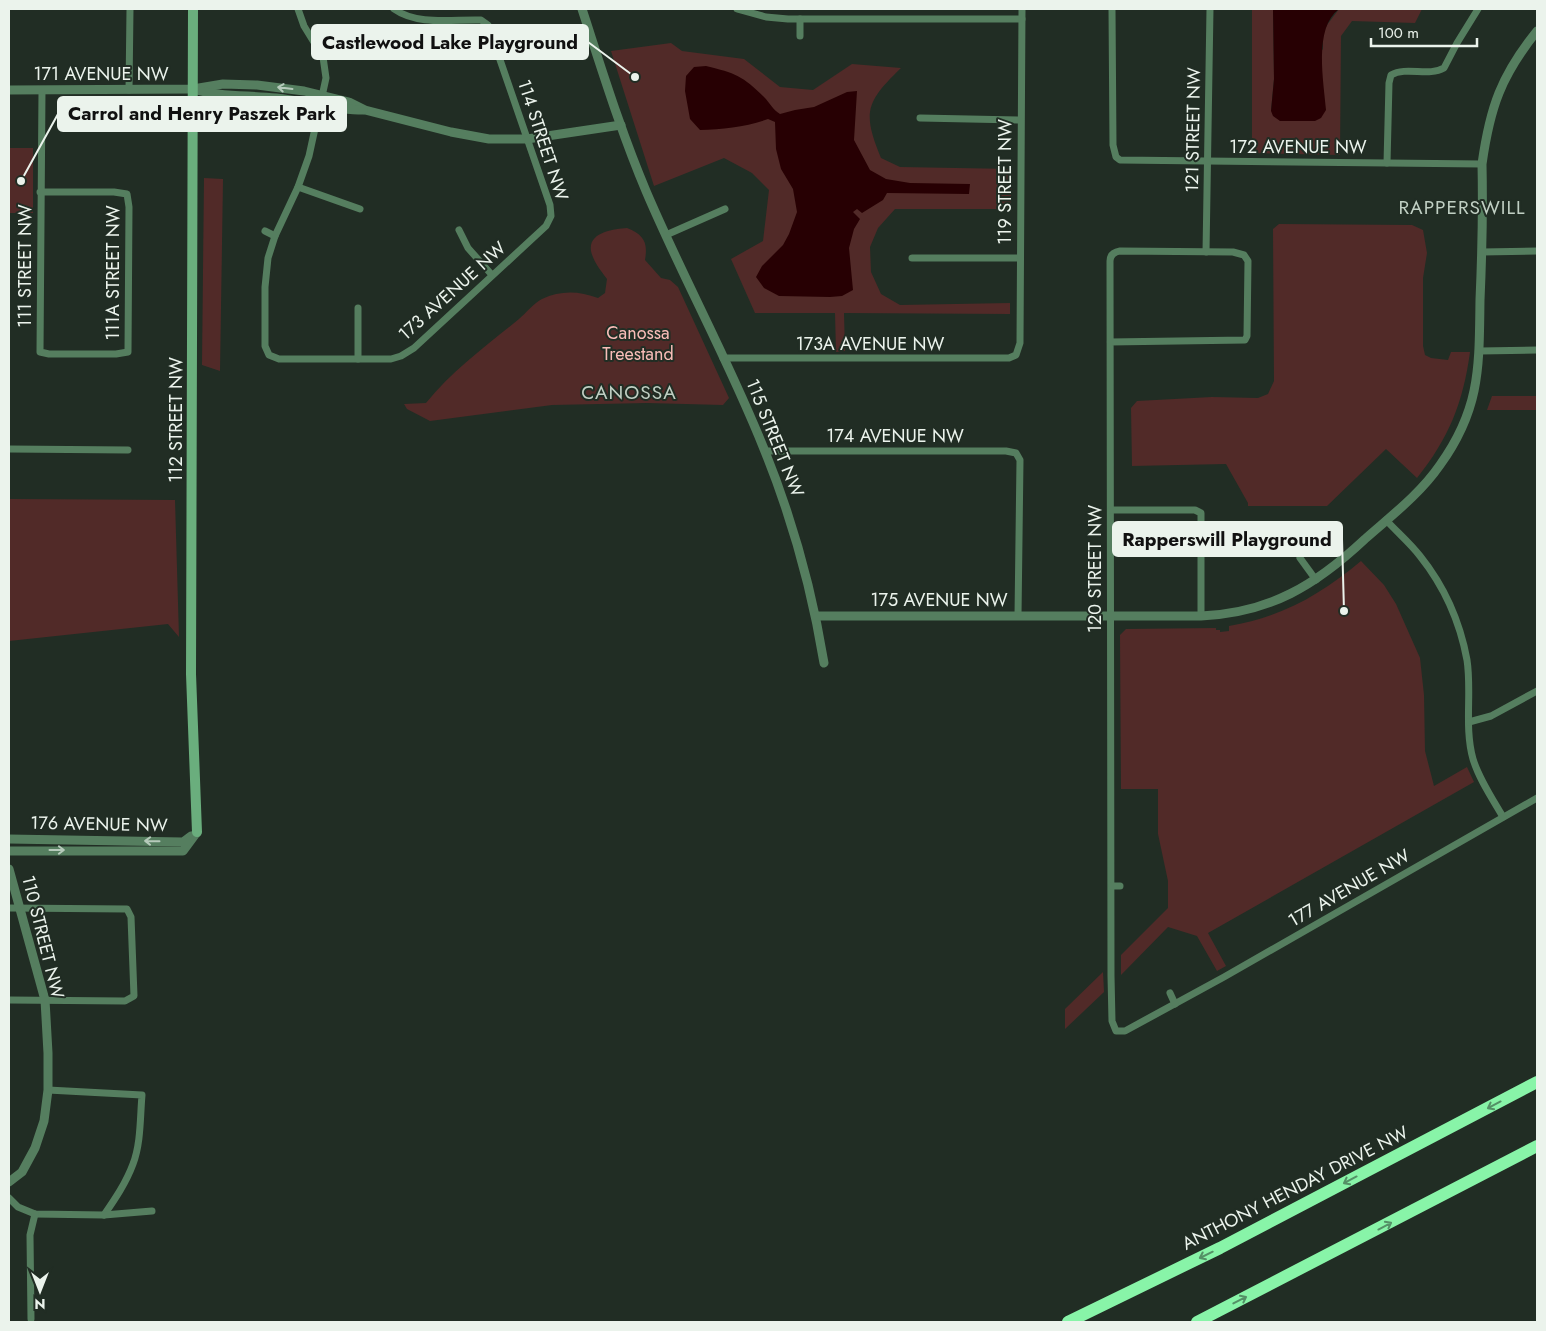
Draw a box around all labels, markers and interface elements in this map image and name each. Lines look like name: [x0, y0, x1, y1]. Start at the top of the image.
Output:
scale bar: [1371, 15, 1477, 47]
text: 100 m: [1378, 22, 1419, 44]
callout: Castlewood Lake Playground: [312, 25, 588, 59]
text: Castlewood Lake Playground: [322, 29, 578, 56]
street label: 171 AVENUE NW: [33, 61, 169, 87]
street label: 121 STREET NW: [1179, 67, 1207, 193]
street label: 114 STREET NW: [511, 76, 575, 204]
one-way arrow: [277, 83, 293, 93]
callout: Carrol and Henry Paszek Park: [58, 97, 346, 131]
text: Carrol and Henry Paszek Park: [68, 100, 336, 127]
street label: 119 STREET NW: [992, 119, 1018, 245]
street label: 172 AVENUE NW: [1229, 134, 1367, 160]
district label: RAPPERSWILL: [1398, 194, 1526, 221]
street label: 111 STREET NW: [12, 204, 38, 328]
street label: 111A STREET NW: [100, 205, 126, 341]
street label: 173 AVENUE NW: [392, 235, 512, 346]
park label: Canossa Treestand: [602, 320, 674, 367]
street label: 173A AVENUE NW: [796, 331, 944, 357]
street label: 112 STREET NW: [163, 357, 189, 483]
street label: 115 STREET NW: [739, 375, 811, 501]
district label: CANOSSA: [581, 379, 677, 406]
street label: 174 AVENUE NW: [826, 423, 964, 449]
street label: 120 STREET NW: [1082, 505, 1108, 633]
callout: Rapperswill Playground: [1113, 522, 1342, 556]
text: Rapperswill Playground: [1122, 526, 1332, 553]
street label: 175 AVENUE NW: [870, 587, 1008, 613]
street label: 176 AVENUE NW: [30, 810, 168, 838]
one-way arrow: [144, 836, 160, 846]
street label: 177 AVENUE NW: [1283, 843, 1415, 933]
one-way arrow: [49, 845, 65, 855]
street label: 110 STREET NW: [15, 873, 71, 1001]
one-way arrow: [1487, 1101, 1502, 1110]
street label: ANTHONY HENDAY DRIVE NW: [1177, 1119, 1413, 1257]
one-way arrow: [1343, 1176, 1358, 1185]
one-way arrow: [1377, 1221, 1392, 1231]
one-way arrow: [1199, 1251, 1214, 1260]
north arrow: [15, 1266, 65, 1316]
text: N: [34, 1294, 46, 1314]
one-way arrow: [1232, 1295, 1247, 1304]

